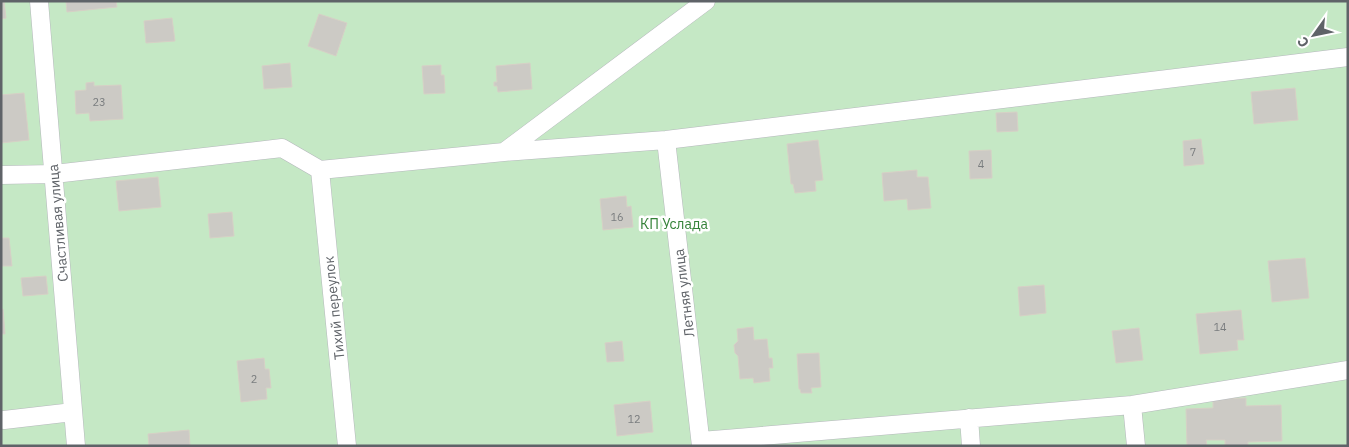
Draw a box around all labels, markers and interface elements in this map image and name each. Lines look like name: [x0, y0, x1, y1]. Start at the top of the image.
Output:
north arrow: [1289, 10, 1339, 60]
text: С: [1293, 33, 1313, 51]
house number: 23: [92, 95, 106, 109]
house number: 7: [1190, 145, 1196, 159]
house number: 4: [978, 157, 985, 171]
street label: Счастливая улица: [44, 163, 72, 283]
house number: 16: [610, 210, 624, 224]
park label: КП Услада: [640, 215, 709, 233]
street label: Летняя улица: [670, 247, 698, 338]
street label: Тихий переулок: [320, 255, 348, 361]
house number: 14: [1213, 320, 1227, 334]
house number: 2: [251, 372, 257, 386]
house number: 12: [627, 412, 641, 426]

